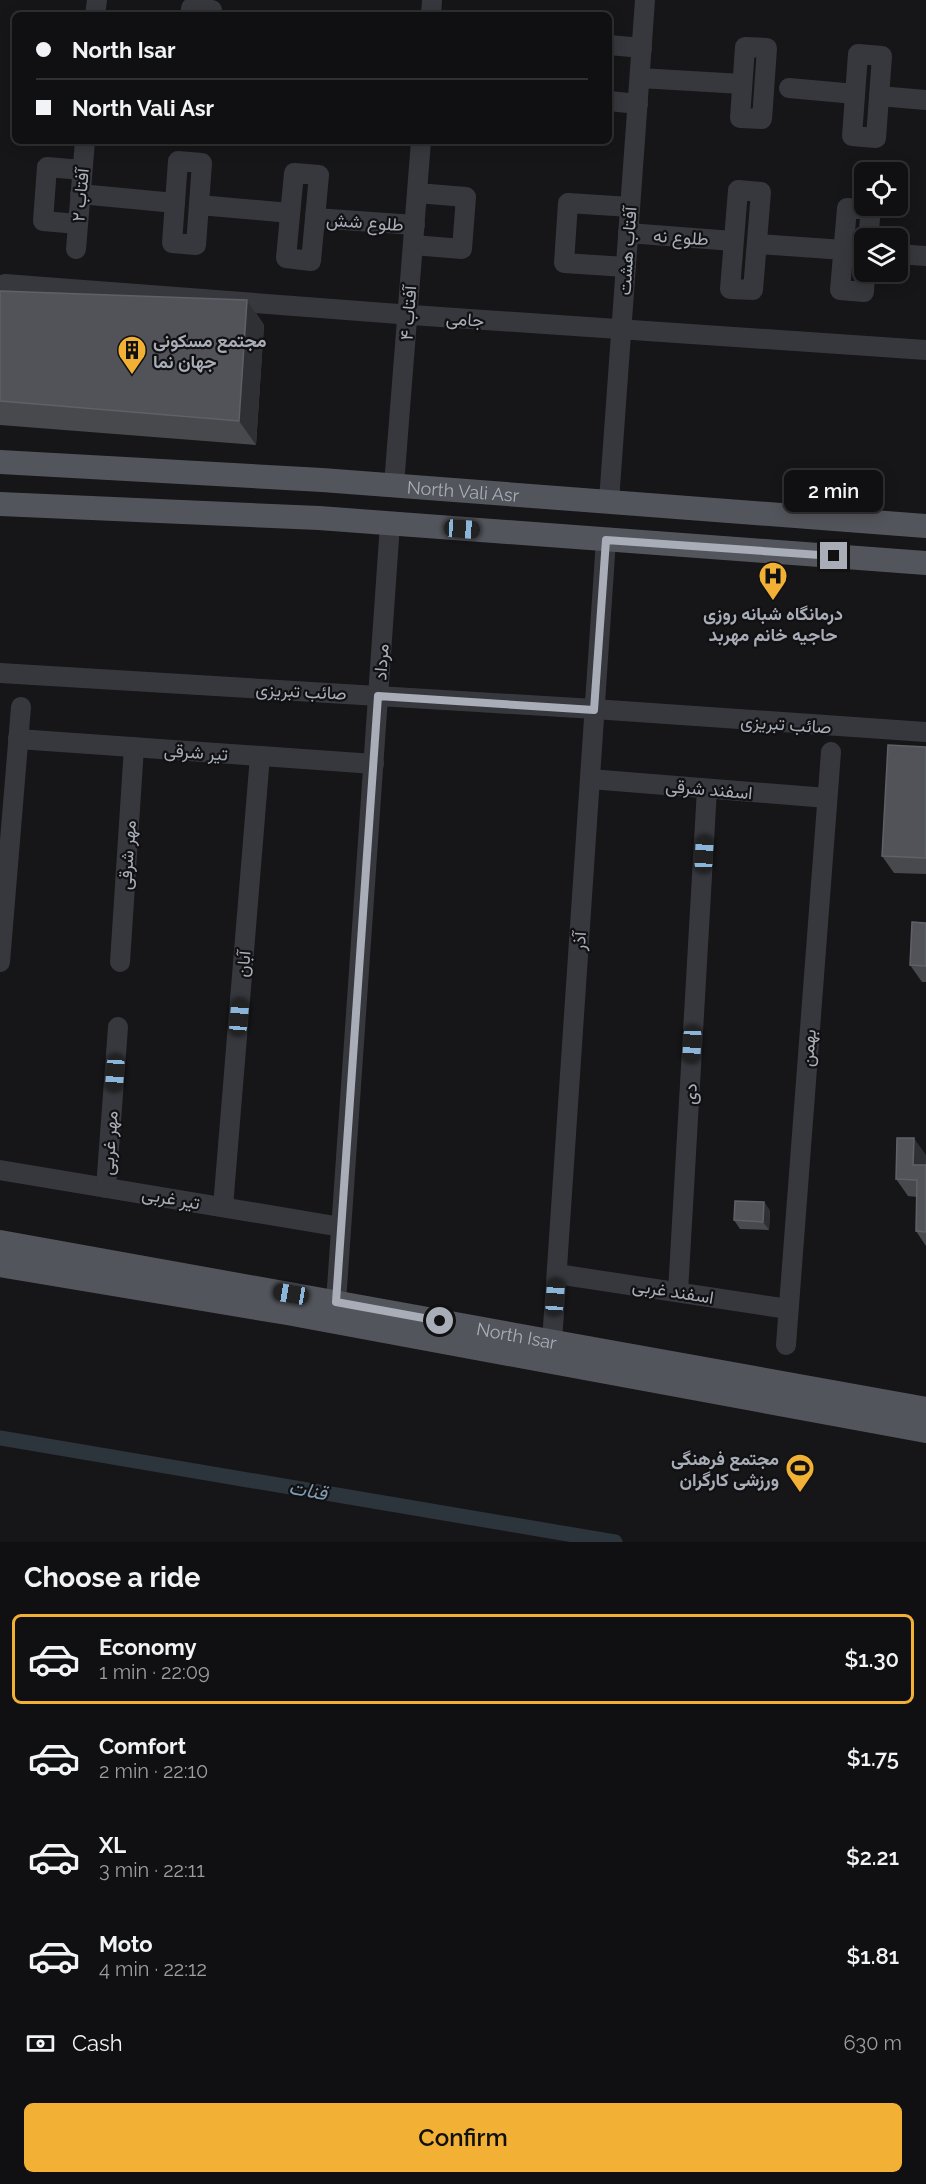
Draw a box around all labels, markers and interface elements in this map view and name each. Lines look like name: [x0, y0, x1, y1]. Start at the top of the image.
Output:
text: North Isar: [72, 37, 176, 63]
text: North Vali Asr: [72, 95, 214, 121]
map controls: [854, 162, 908, 282]
button: locate: [854, 162, 908, 216]
street label: آفتاب ۲: [67, 165, 93, 223]
street label: آفتاب هشت: [613, 204, 641, 296]
street label: طلوع شش: [325, 209, 404, 237]
street label: طلوع نه: [652, 225, 709, 251]
button: layers: [854, 228, 908, 282]
street label: آفتاب ۴: [396, 283, 421, 341]
street label: جامی: [445, 307, 485, 332]
place label: مجتمع مسکونی جهان نما: [153, 330, 267, 373]
building icon: مجتمع مسکونی جهان نما: [116, 334, 148, 376]
callout: 2 min: [784, 469, 884, 511]
street label: North Vali Asr: [406, 476, 521, 506]
text: 2 min: [808, 479, 859, 503]
car: [443, 519, 481, 539]
route end: [820, 542, 847, 569]
hospital icon: درمانگاه شبانه‌ روزی حاجیه‌ خانم مهربد: [757, 560, 789, 602]
place label: درمانگاه شبانه‌ روزی حاجیه‌ خانم مهربد: [703, 603, 843, 647]
street label: مرداد: [369, 643, 394, 681]
street label: صائب تبریزی: [255, 678, 347, 705]
street label: صائب تبریزی: [740, 710, 832, 739]
street label: تیر شرقی: [163, 739, 229, 766]
street label: اسفند شرقی: [664, 775, 753, 804]
street label: مهر شرقی: [114, 819, 141, 891]
car: [694, 836, 714, 872]
street label: آذر: [568, 929, 591, 952]
street label: آبان: [231, 948, 255, 978]
car: [228, 998, 250, 1036]
car: [682, 1026, 702, 1062]
street label: بهمن: [796, 1029, 821, 1068]
car: [105, 1054, 125, 1092]
street label: دی: [679, 1083, 702, 1105]
street label: مهر غربی: [96, 1110, 123, 1176]
street label: تیر غربی: [140, 1183, 202, 1214]
street label: اسفند غربی: [631, 1274, 715, 1309]
car: [545, 1278, 565, 1316]
car: [272, 1282, 310, 1306]
route start: [426, 1307, 453, 1334]
street label: North Isar: [475, 1318, 559, 1353]
place label: مجتمع فرهنگی ورزشی کارگران: [671, 1448, 779, 1491]
sports icon: مجتمع فرهنگی ورزشی کارگران: [784, 1452, 816, 1494]
water label: قنات: [287, 1475, 331, 1505]
text: Choose a ride: [24, 1562, 200, 1593]
icon: car: [27, 1632, 81, 1686]
text: Economy: [99, 1634, 197, 1660]
text: $1.30: [845, 1646, 899, 1672]
text: 1 min · 22:09: [99, 1660, 210, 1684]
icon: car: [27, 1731, 81, 1785]
text: Comfort: [99, 1733, 186, 1759]
text: $1.75: [847, 1745, 899, 1771]
text: 2 min · 22:10: [99, 1759, 208, 1783]
icon: car: [27, 1830, 81, 1884]
text: XL: [99, 1832, 126, 1858]
text: $2.21: [846, 1844, 899, 1870]
text: 3 min · 22:11: [99, 1858, 205, 1882]
icon: car: [27, 1929, 81, 1983]
text: Moto: [99, 1931, 153, 1957]
text: $1.81: [847, 1943, 899, 1969]
text: 4 min · 22:12: [99, 1957, 207, 1981]
icon: cash: [24, 2027, 57, 2060]
text: Cash: [72, 2030, 123, 2056]
text: 630 m: [844, 2031, 902, 2055]
button: Confirm: [24, 2103, 902, 2172]

